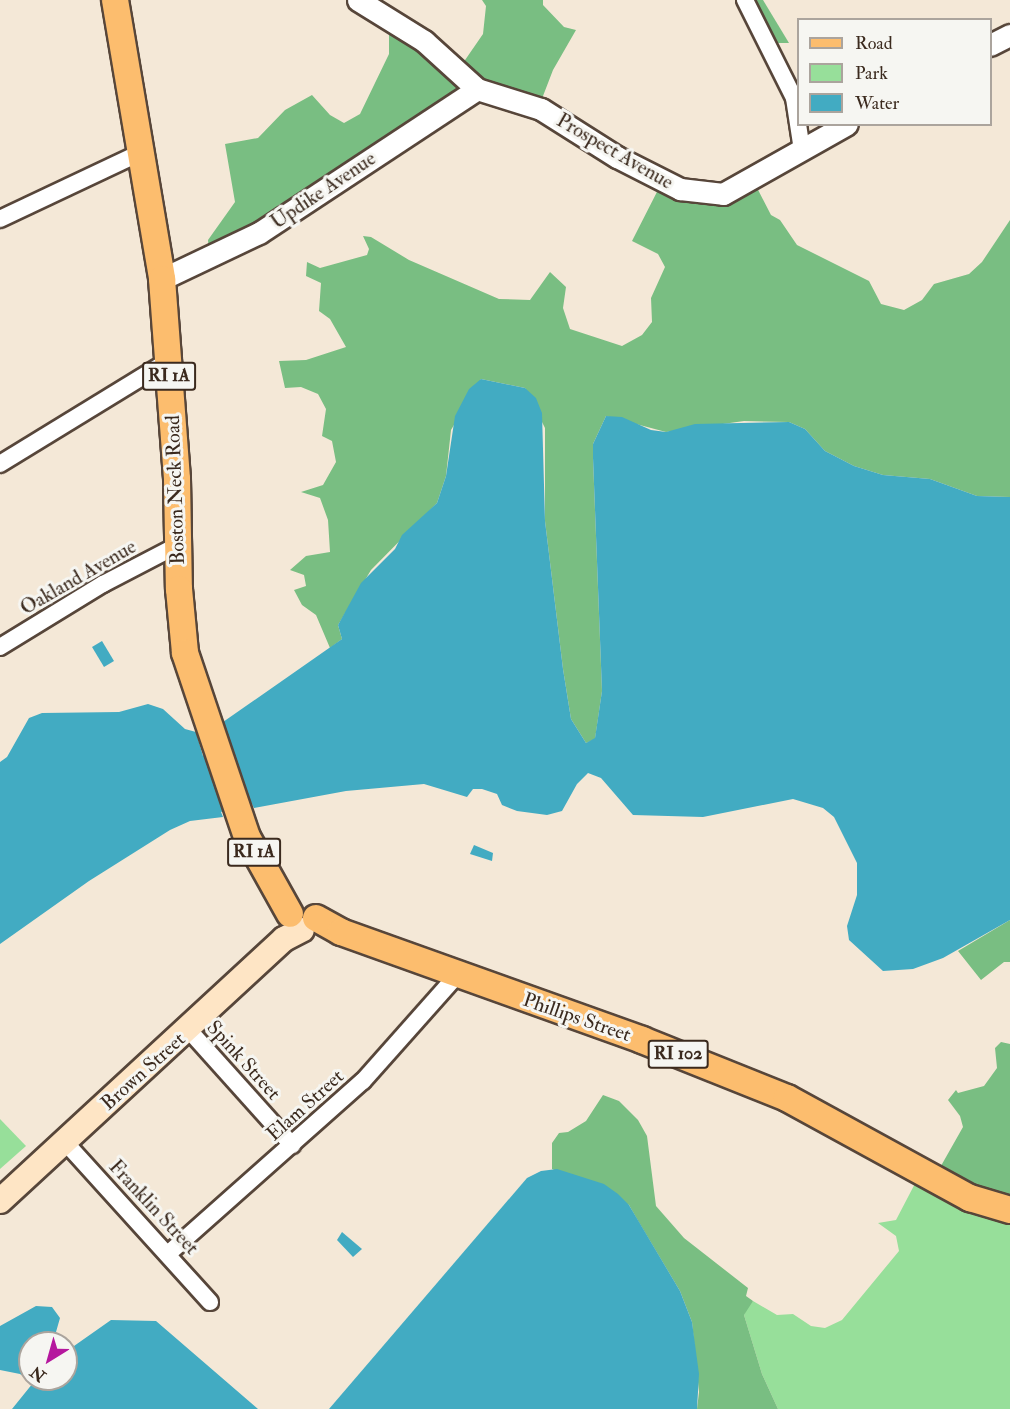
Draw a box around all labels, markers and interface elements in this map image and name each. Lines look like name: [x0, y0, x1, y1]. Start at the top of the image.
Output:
legend: [797, 18, 992, 126]
text: Road: [855, 32, 893, 55]
text: Park: [855, 62, 888, 85]
text: Water: [855, 92, 899, 115]
street label: Prospect Avenue: [552, 108, 678, 194]
street label: Updike Avenue: [266, 146, 380, 234]
road number: RI 1A: [142, 361, 196, 391]
street label: Boston Neck Road: [160, 415, 190, 565]
street label: Oakland Avenue: [16, 534, 140, 620]
road number: RI 1A: [227, 837, 281, 867]
street label: Phillips Street: [520, 987, 634, 1047]
street label: Spink Street: [202, 1015, 286, 1105]
street label: Brown Street: [96, 1027, 190, 1115]
road number: RI 102: [646, 1039, 710, 1069]
street label: Elam Street: [261, 1064, 349, 1146]
street label: Franklin Street: [104, 1155, 204, 1259]
north arrow: [18, 1331, 78, 1391]
text: N: [27, 1361, 50, 1386]

